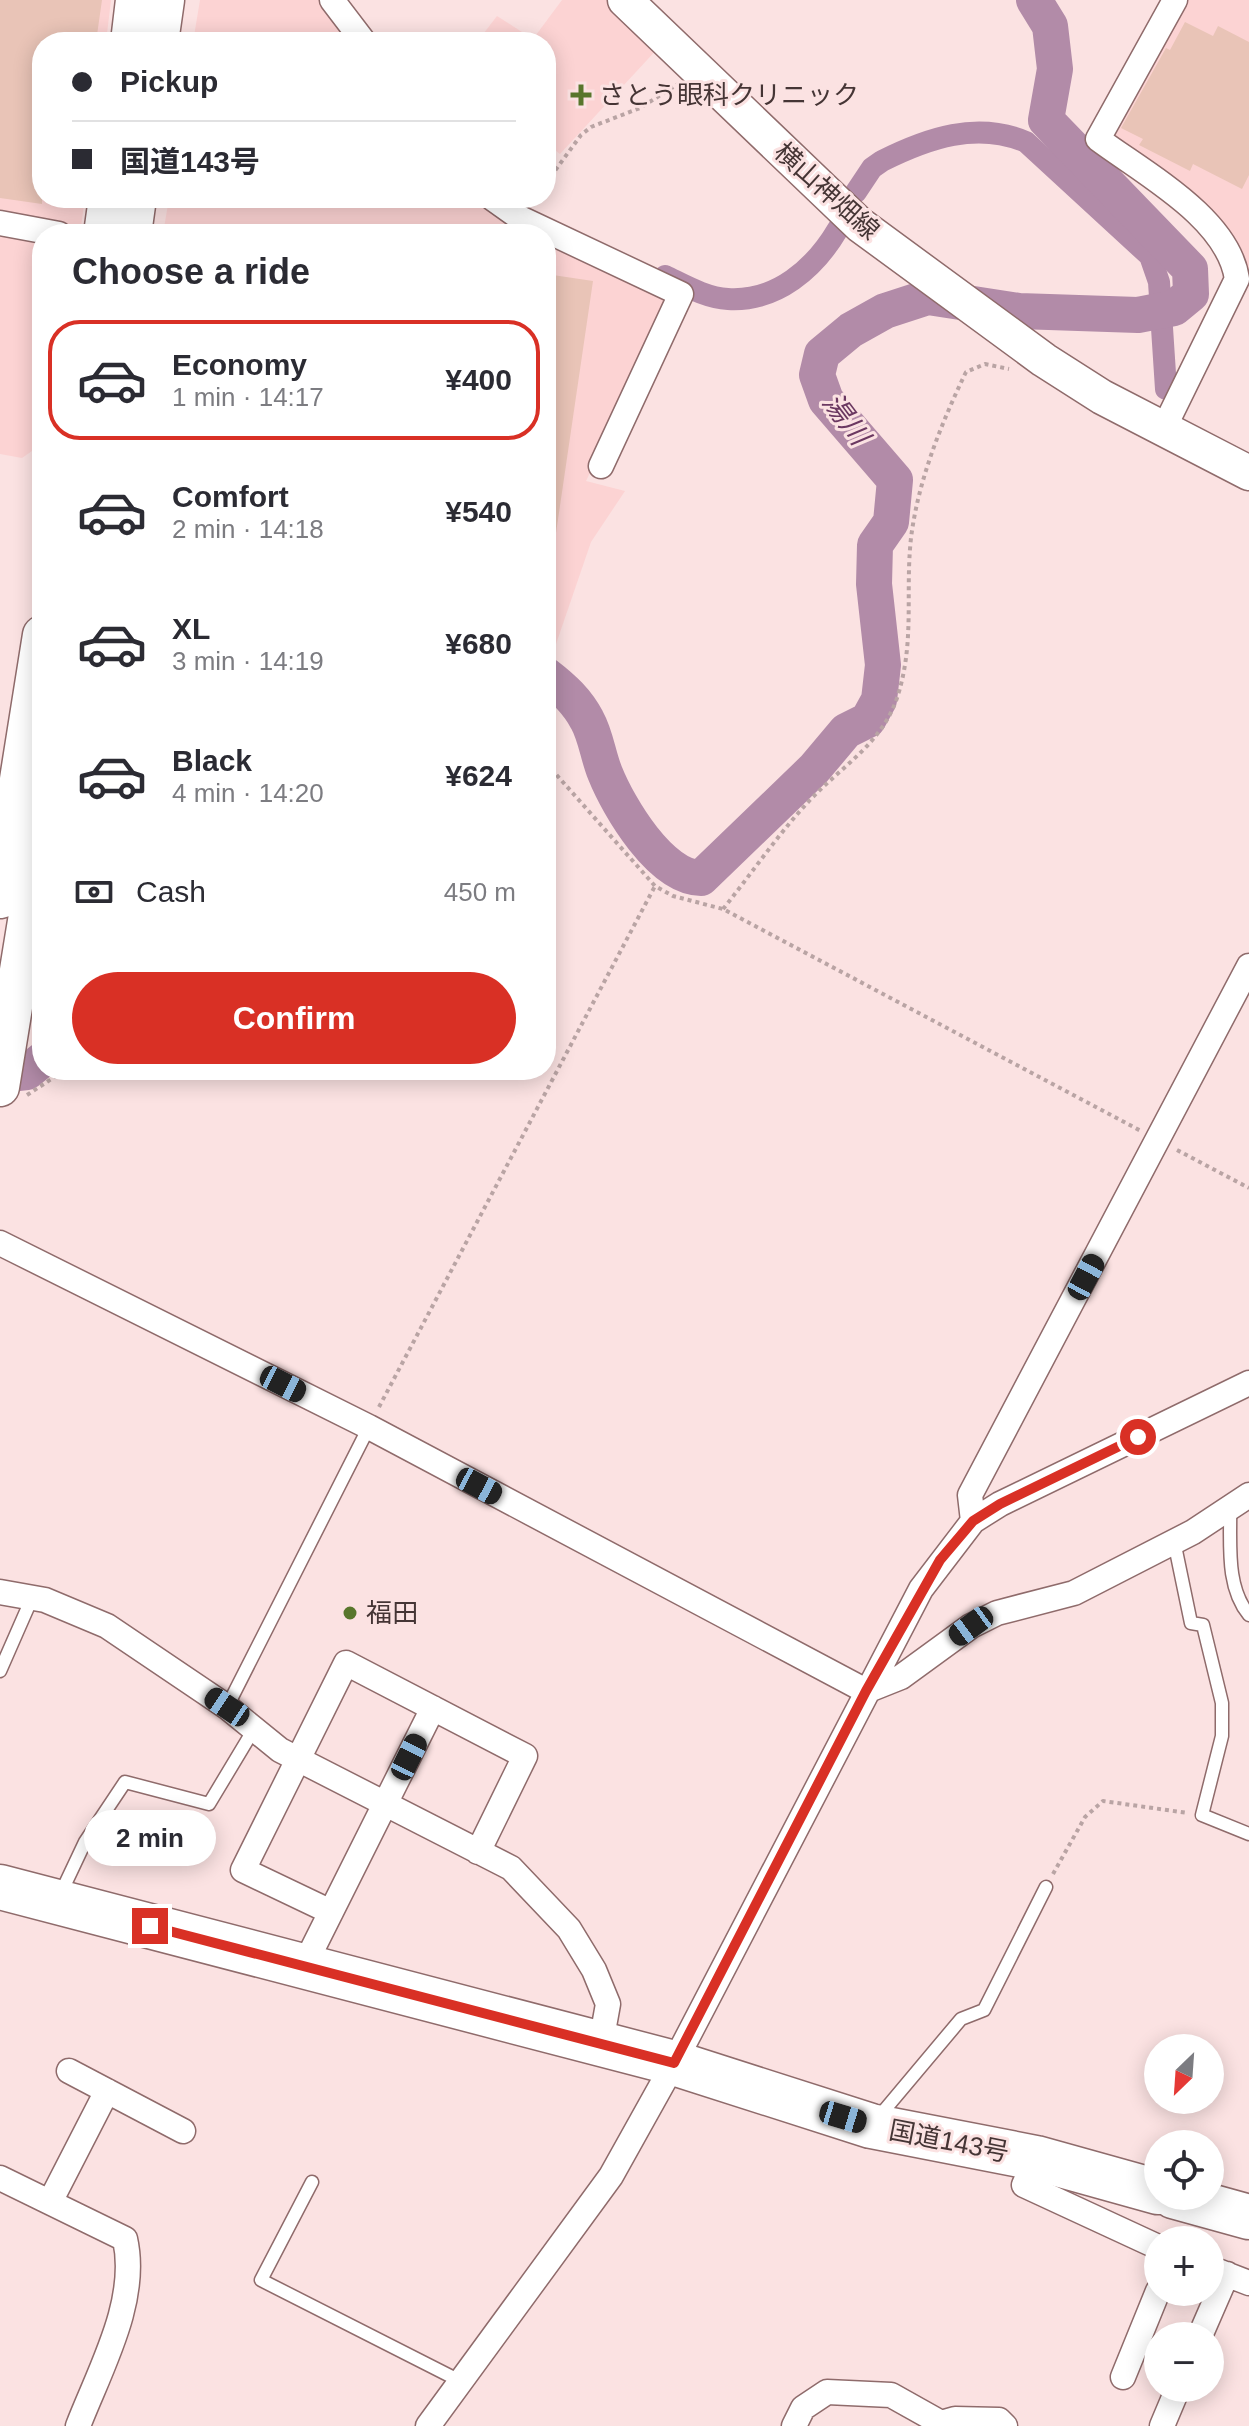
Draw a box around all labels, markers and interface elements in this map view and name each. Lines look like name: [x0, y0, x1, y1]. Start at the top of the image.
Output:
text: Pickup: [120, 65, 218, 98]
place label: さとう眼科クリニック: [599, 80, 859, 110]
marker: さとう眼科クリニック: [570, 84, 592, 106]
street label: 横山神畑線: [769, 136, 885, 246]
text: 国道143号: [120, 145, 260, 178]
text: Choose a ride: [72, 251, 310, 292]
icon: car: [76, 344, 148, 416]
text: Economy: [172, 348, 307, 381]
text: ¥400: [445, 363, 512, 396]
text: 1 min · 14:17: [172, 382, 324, 412]
water label: 湯川: [817, 387, 877, 453]
icon: car: [76, 476, 148, 548]
text: Comfort: [172, 480, 289, 513]
text: ¥540: [445, 495, 512, 528]
text: 2 min · 14:18: [172, 514, 324, 544]
icon: car: [76, 608, 148, 680]
text: XL: [172, 612, 210, 645]
text: ¥680: [445, 627, 512, 660]
text: 3 min · 14:19: [172, 646, 324, 676]
icon: car: [76, 740, 148, 812]
text: Black: [172, 744, 252, 777]
text: ¥624: [445, 759, 512, 792]
text: 4 min · 14:20: [172, 778, 324, 808]
icon: cash: [72, 870, 116, 914]
text: Cash: [136, 875, 206, 908]
text: 450 m: [444, 877, 516, 907]
button: Confirm: [72, 972, 516, 1064]
car: [1064, 1250, 1108, 1304]
car: [256, 1362, 310, 1406]
route start: [1120, 1419, 1156, 1455]
car: [452, 1464, 506, 1508]
place label: 福田: [366, 1598, 418, 1628]
car: [945, 1602, 997, 1650]
marker: 福田: [341, 1604, 359, 1622]
car: [200, 1684, 254, 1730]
car: [388, 1730, 430, 1784]
callout: 2 min: [84, 1810, 216, 1866]
text: 2 min: [116, 1823, 184, 1853]
route end: [132, 1908, 168, 1944]
north arrow: [1144, 2034, 1224, 2114]
map controls: [1144, 2034, 1224, 2402]
car: [817, 2099, 869, 2135]
street label: 国道143号: [887, 2115, 1011, 2167]
button: locate: [1144, 2130, 1224, 2210]
button: +: [1144, 2226, 1224, 2306]
button: −: [1144, 2322, 1224, 2402]

